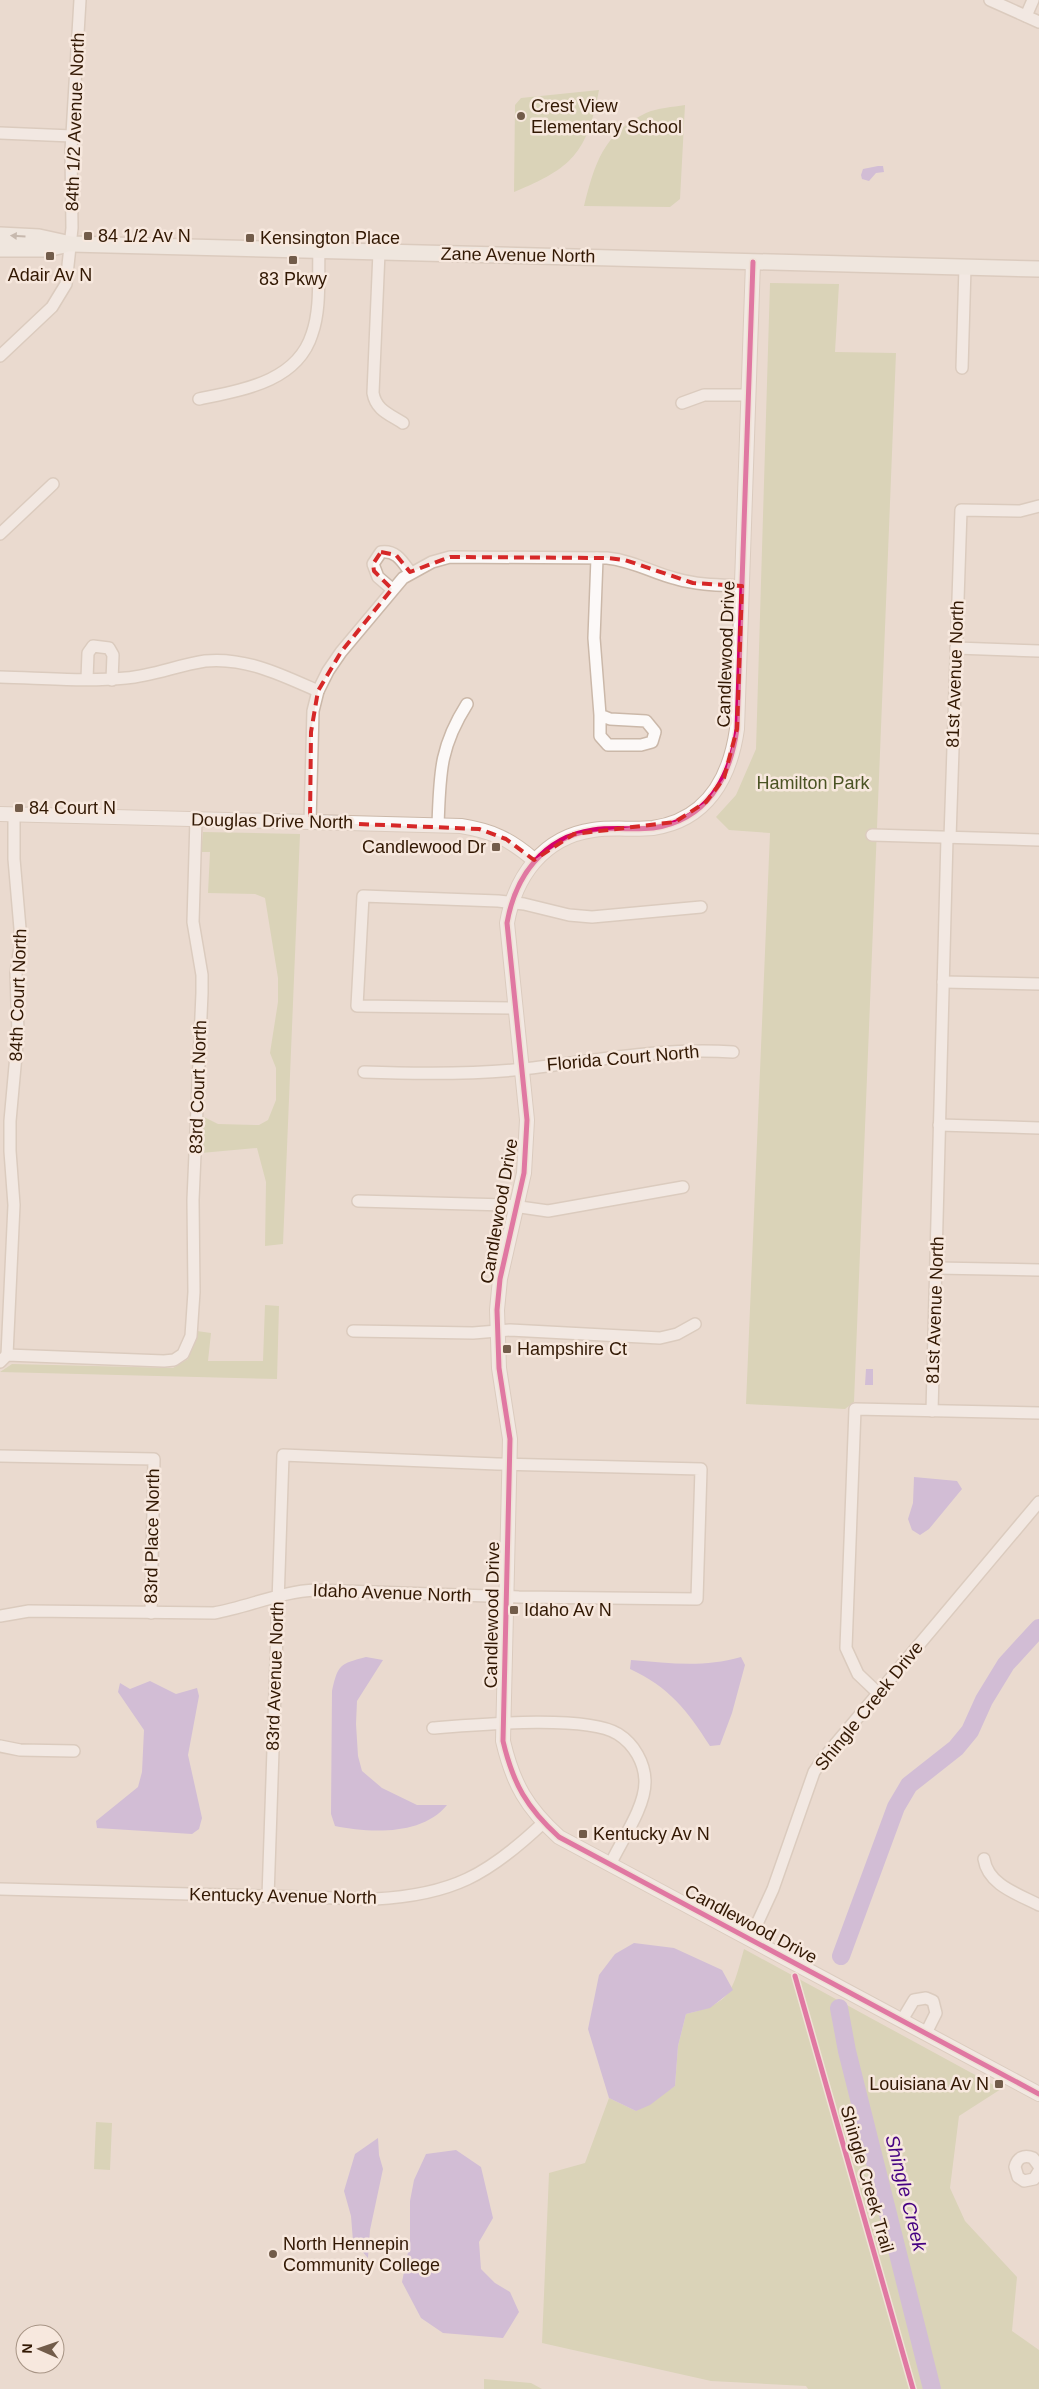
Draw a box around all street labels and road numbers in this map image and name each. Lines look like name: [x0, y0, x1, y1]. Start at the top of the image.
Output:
street label: 84th 1/2 Avenue North: [62, 32, 88, 212]
street label: Zane Avenue North: [440, 244, 596, 266]
street label: Candlewood Drive: [713, 580, 739, 728]
street label: 81st Avenue North: [942, 600, 968, 748]
street label: Douglas Drive North: [191, 810, 353, 832]
street label: 84th Court North: [6, 928, 30, 1062]
street label: 83rd Court North: [186, 1020, 210, 1154]
street label: Florida Court North: [546, 1041, 700, 1075]
street label: Candlewood Drive: [476, 1137, 522, 1285]
street label: 81st Avenue North: [922, 1236, 948, 1384]
street label: 83rd Place North: [141, 1468, 163, 1604]
street label: Candlewood Drive: [481, 1541, 503, 1689]
street label: Idaho Avenue North: [312, 1580, 472, 1606]
street label: 83rd Avenue North: [262, 1601, 288, 1751]
street label: Shingle Creek Drive: [811, 1638, 927, 1774]
street label: Candlewood Drive: [681, 1881, 821, 1967]
street label: Kentucky Avenue North: [189, 1884, 377, 1908]
street label: Shingle Creek Trail: [836, 2103, 898, 2255]

